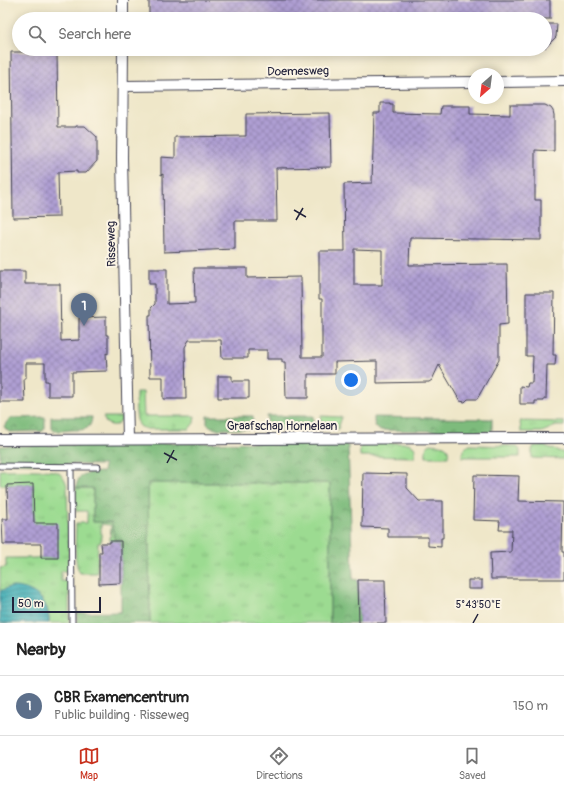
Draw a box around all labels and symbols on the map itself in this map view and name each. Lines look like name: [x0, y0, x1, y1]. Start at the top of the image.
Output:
street label: Doemesweg: [267, 63, 329, 80]
north arrow: [468, 68, 504, 104]
street label: Risseweg: [104, 221, 119, 267]
pin: 1: [71, 293, 97, 326]
your location: [341, 370, 361, 390]
street label: Graafschap Hornelaan: [227, 419, 338, 434]
scale bar: [12, 595, 101, 614]
text: 5°43'50"E: [456, 599, 500, 611]

